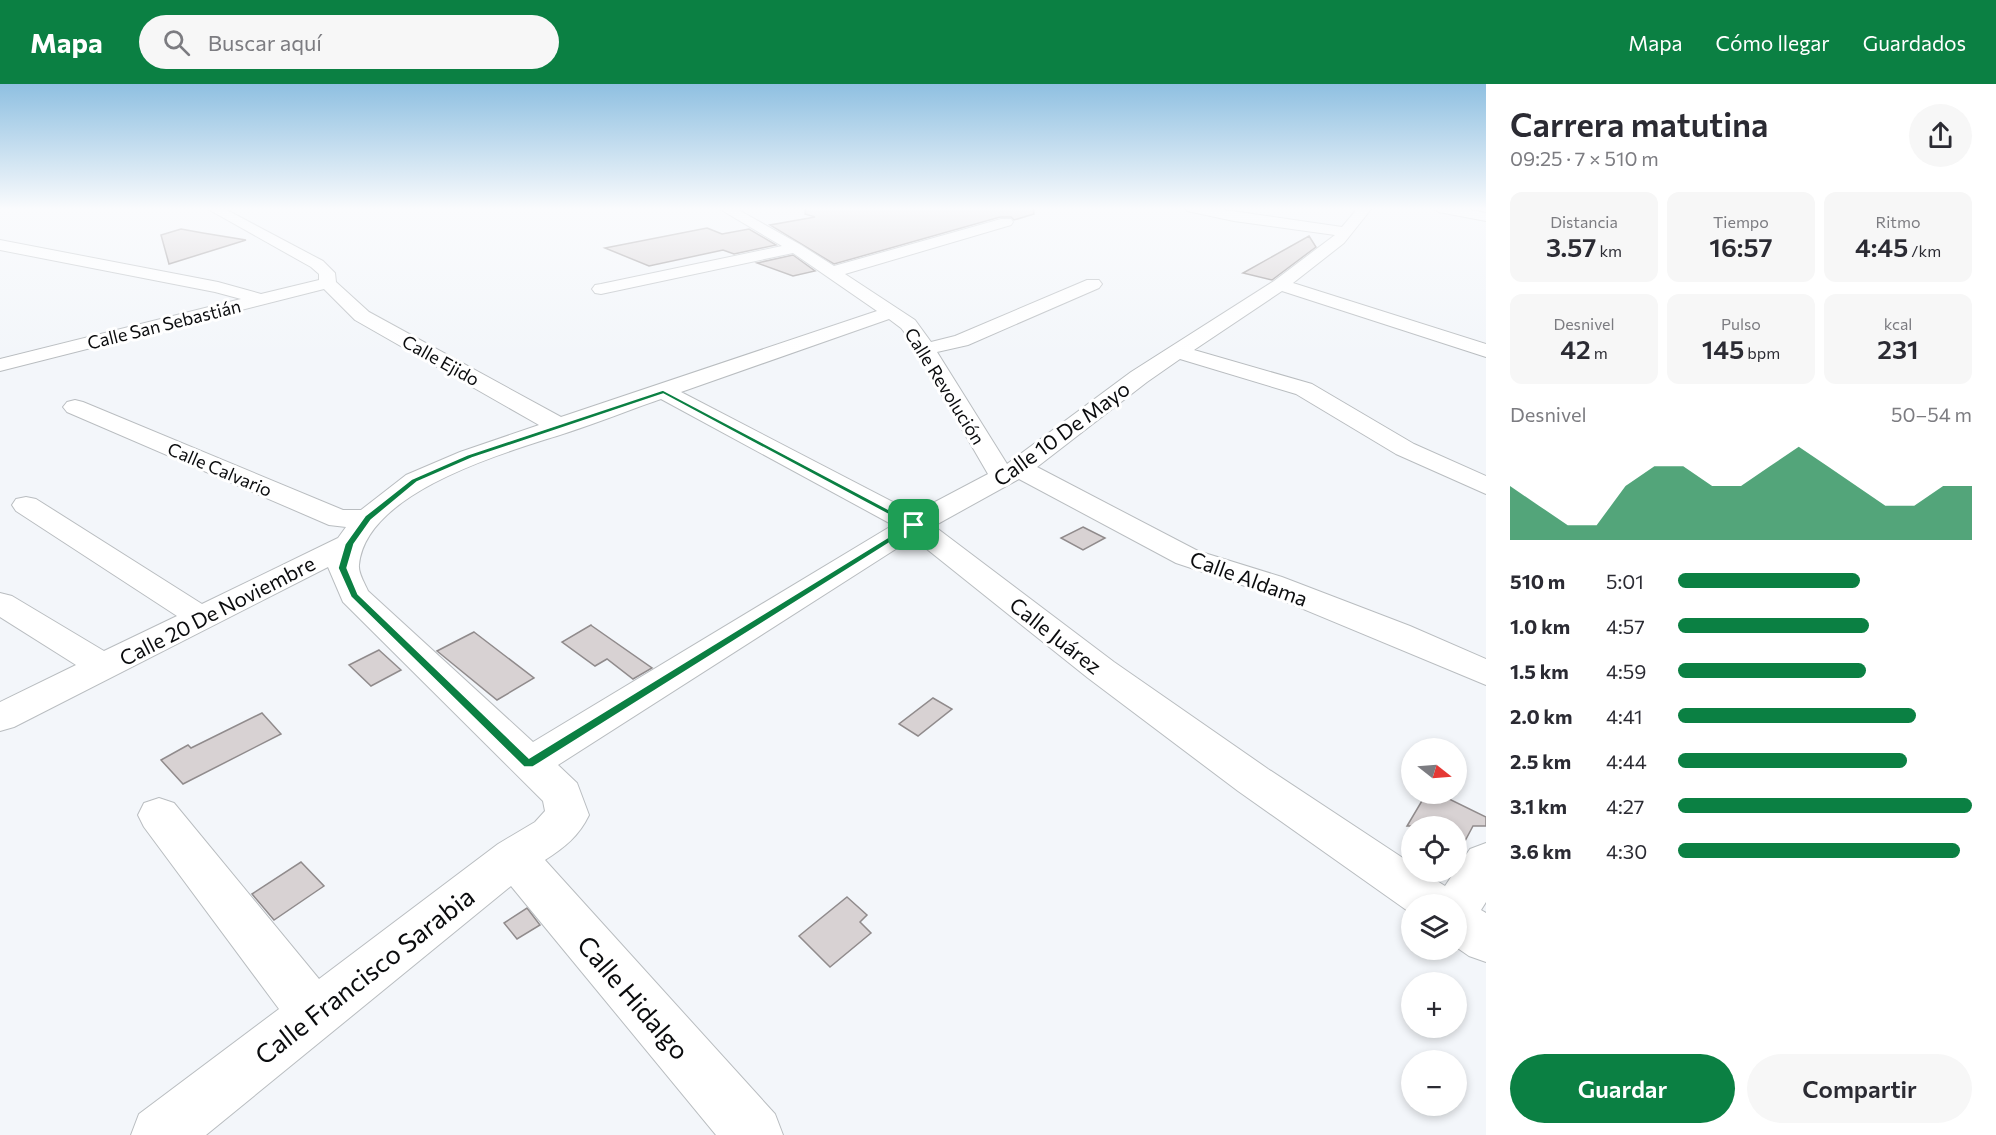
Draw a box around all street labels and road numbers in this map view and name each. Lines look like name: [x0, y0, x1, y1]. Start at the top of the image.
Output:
street label: Calle San Sebastián: [85, 294, 243, 354]
street label: Calle Revolución: [900, 324, 990, 448]
street label: Calle Ejido: [399, 330, 483, 390]
street label: Calle 10 De Mayo: [988, 375, 1134, 491]
street label: Calle Calvario: [165, 437, 275, 501]
street label: Calle Aldama: [1187, 545, 1311, 611]
street label: Calle 20 De Noviembre: [115, 550, 319, 670]
street label: Calle Juárez: [1005, 591, 1107, 679]
street label: Calle Francisco Sarabia: [248, 880, 480, 1070]
street label: Calle Hidalgo: [572, 929, 696, 1065]

